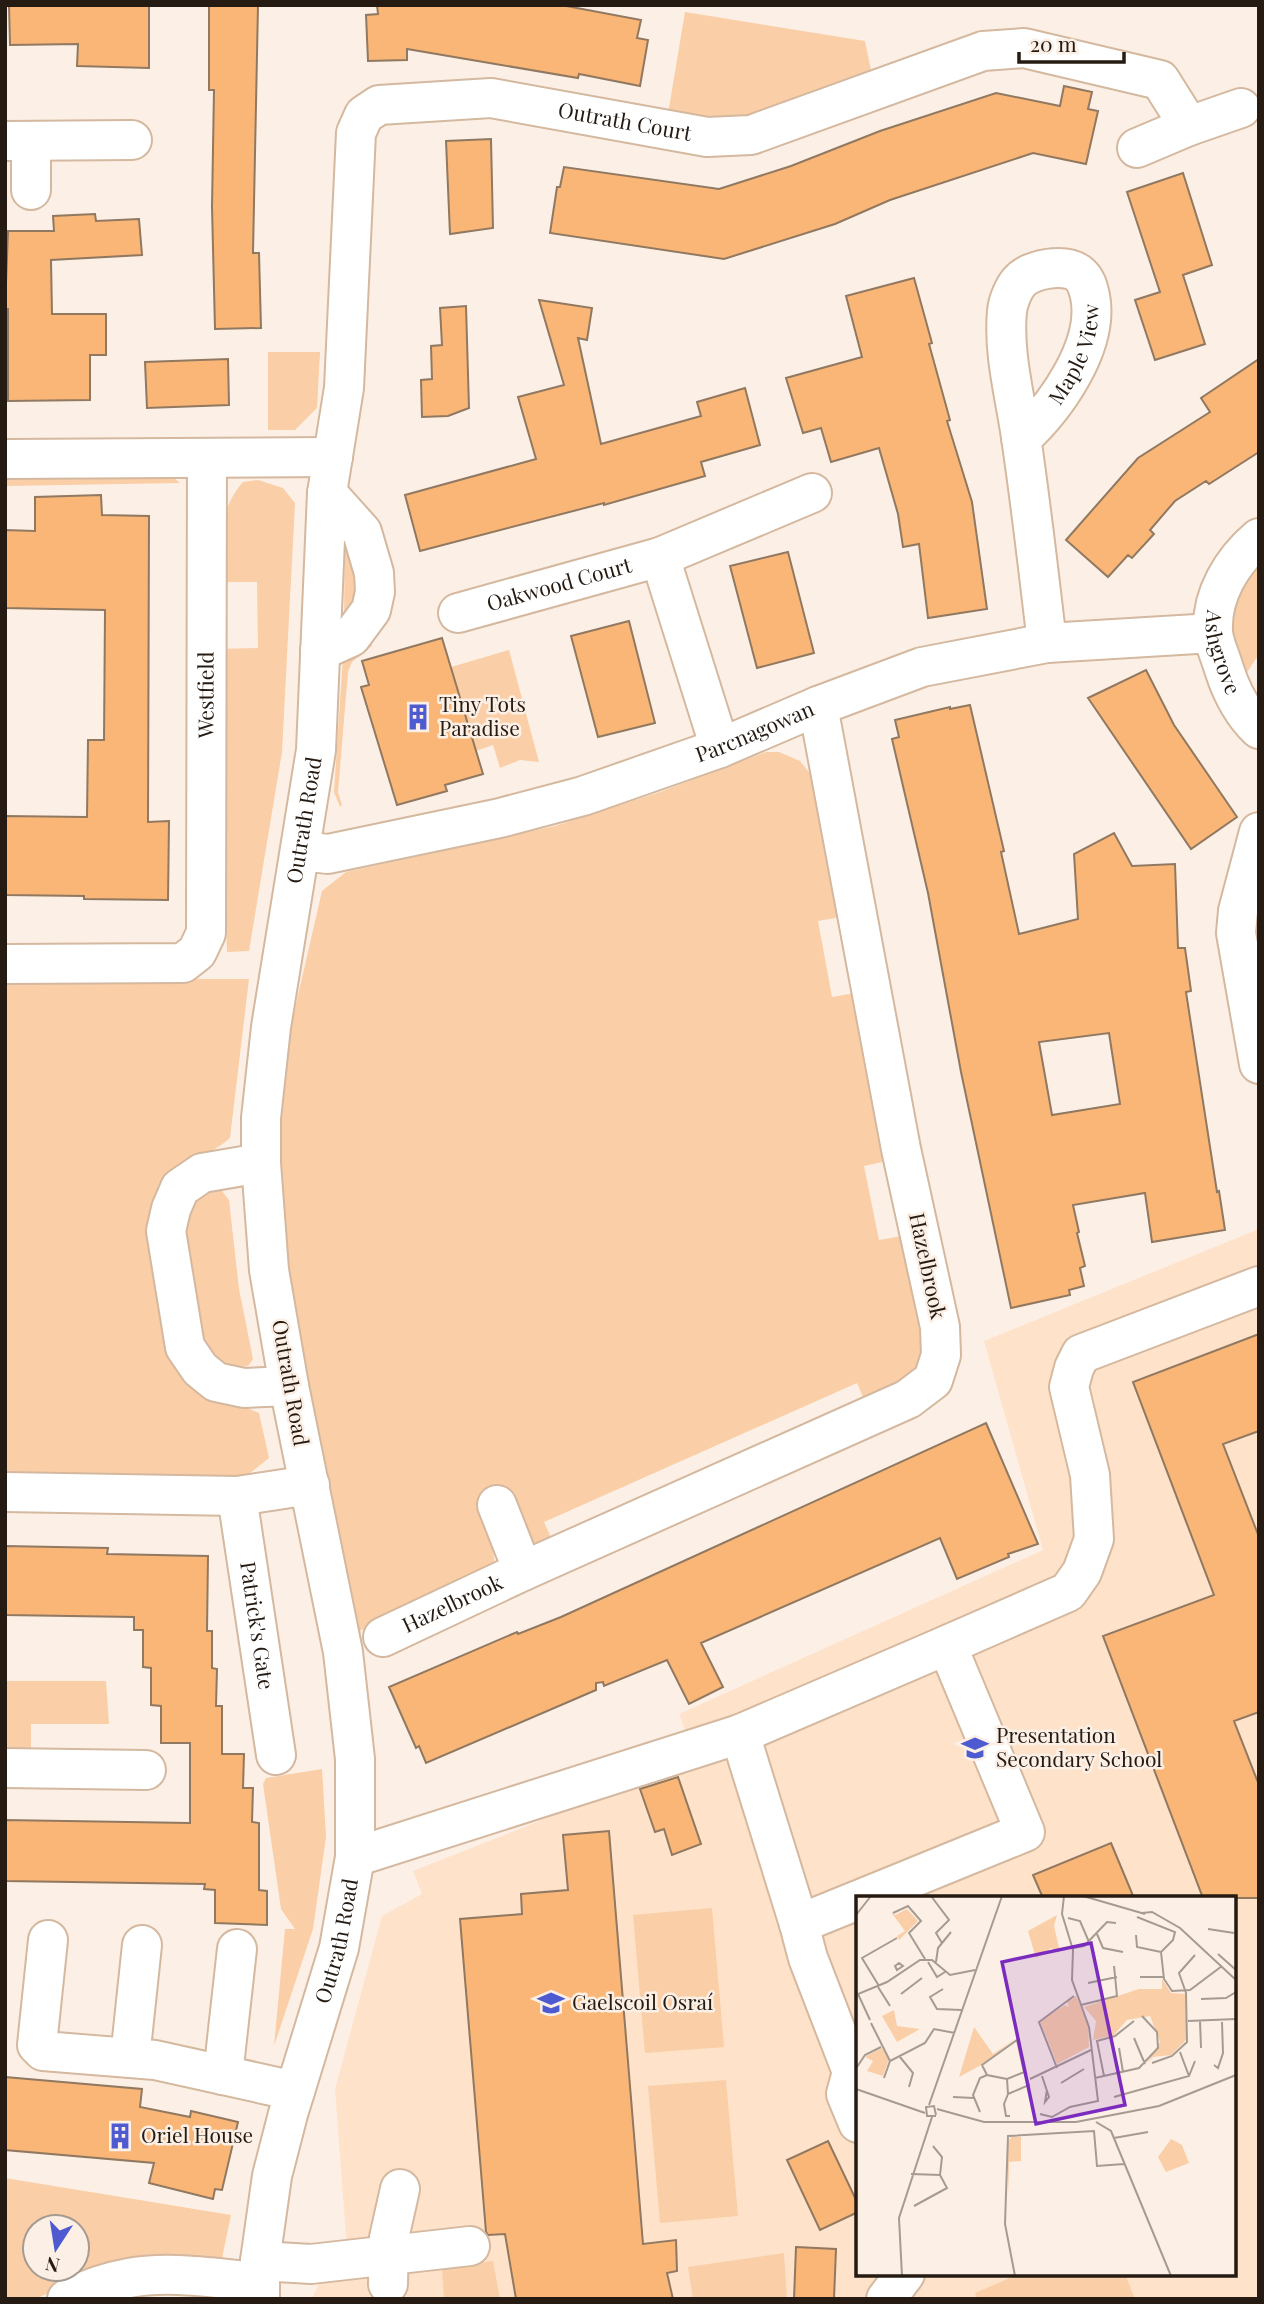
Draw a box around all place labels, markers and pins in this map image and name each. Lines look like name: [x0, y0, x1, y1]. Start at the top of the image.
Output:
place label: Tiny Tots Paradise: [439, 689, 526, 741]
building icon: Tiny Tots Paradise: [403, 702, 433, 732]
place label: Presentation Secondary School: [996, 1720, 1162, 1772]
school or university icon: Presentation Secondary School: [960, 1733, 990, 1763]
place label: Gaelscoil Osraí: [572, 1987, 713, 2015]
school or university icon: Gaelscoil Osraí: [536, 1988, 566, 2018]
place label: Oriel House: [141, 2120, 253, 2148]
building icon: Oriel House: [105, 2121, 135, 2151]

